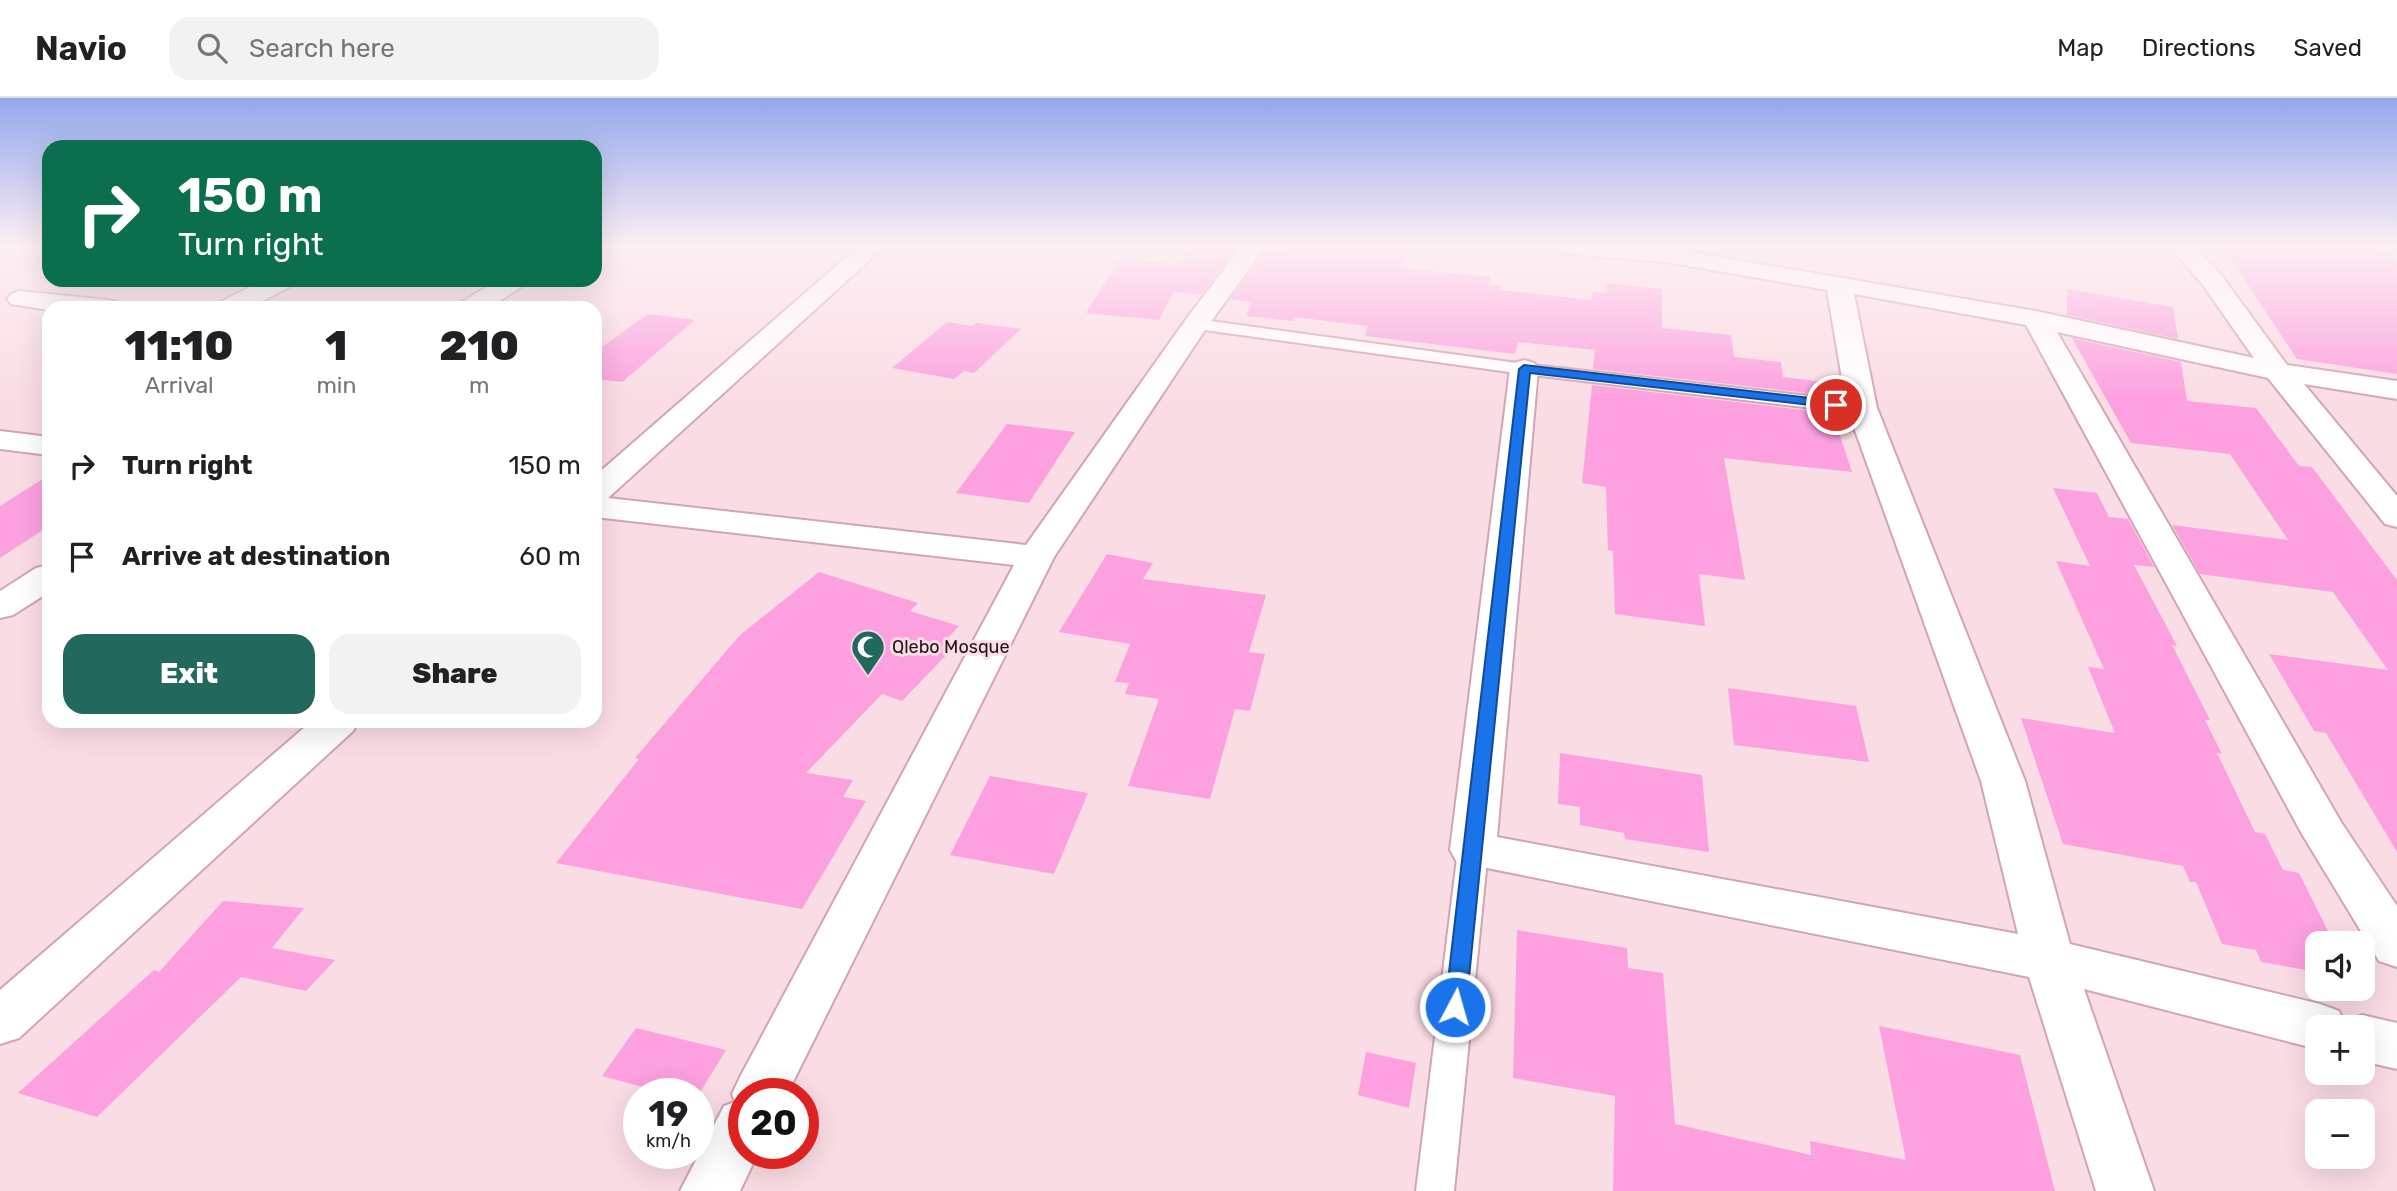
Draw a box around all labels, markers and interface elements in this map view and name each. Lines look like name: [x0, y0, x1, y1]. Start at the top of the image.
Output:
search box: [169, 17, 659, 80]
text: Navio: [35, 29, 127, 68]
icon: search: [193, 29, 231, 67]
text: Search here: [249, 33, 395, 64]
text: Map: [2057, 34, 2104, 62]
text: Directions: [2142, 34, 2255, 62]
text: Saved: [2293, 34, 2362, 62]
text: 150 m: [178, 166, 323, 224]
icon: right: [63, 168, 154, 259]
text: Turn right: [178, 225, 323, 263]
text: 11:10: [125, 321, 234, 371]
text: 1: [325, 321, 347, 371]
text: 210: [439, 321, 519, 371]
text: Arrival: [145, 371, 214, 399]
text: min: [316, 371, 356, 399]
text: m: [469, 371, 489, 399]
pin: [1806, 375, 1866, 435]
icon: arrive: [1817, 386, 1855, 424]
icon: right: [63, 447, 101, 485]
text: Turn right: [122, 450, 252, 481]
text: 150 m: [508, 450, 581, 481]
icon: arrive: [63, 538, 101, 576]
text: Arrive at destination: [122, 541, 390, 572]
text: 60 m: [519, 541, 581, 572]
mosque icon: Qlebo Mosque: [849, 628, 887, 677]
button: Exit: [63, 634, 315, 714]
button: Share: [329, 634, 581, 714]
place label: Qlebo Mosque: [892, 636, 1010, 658]
map controls: [2305, 931, 2375, 1169]
button: sound: [2305, 931, 2375, 1001]
position arrow: [1418, 970, 1492, 1044]
button: +: [2305, 1015, 2375, 1085]
speed limit sign: 20: [728, 1078, 819, 1169]
text: 19: [649, 1093, 688, 1135]
button: −: [2305, 1099, 2375, 1169]
text: km/h: [646, 1130, 691, 1152]

